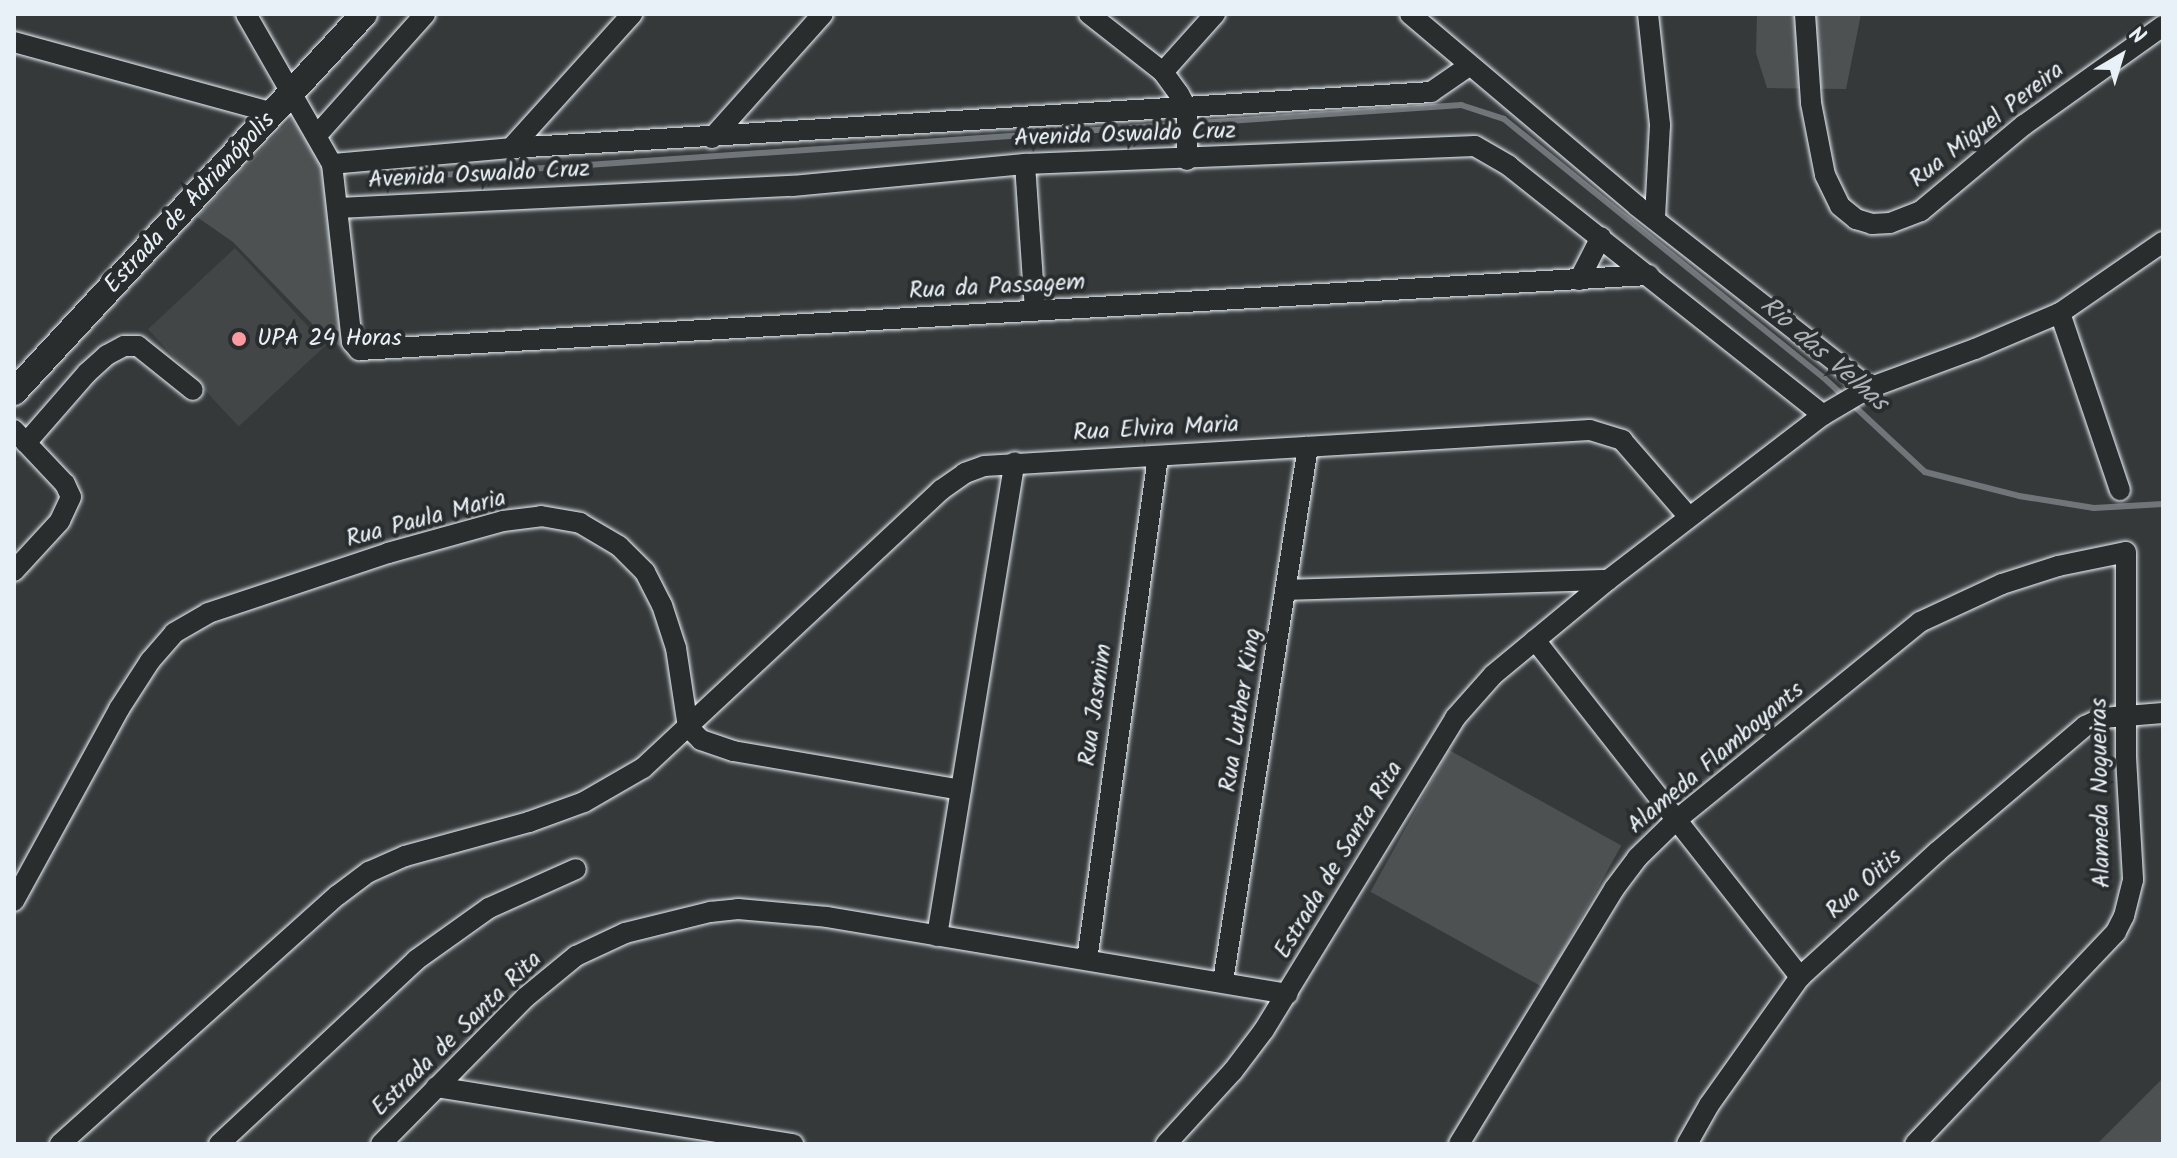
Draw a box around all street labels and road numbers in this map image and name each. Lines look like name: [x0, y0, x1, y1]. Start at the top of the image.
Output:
street label: Rua Miguel Pereira: [1904, 56, 2070, 194]
street label: Estrada de Adrianópolis: [99, 106, 281, 300]
street label: Avenida Oswaldo Cruz: [1014, 117, 1236, 153]
street label: Avenida Oswaldo Cruz: [367, 155, 591, 195]
street label: Rua da Passagem: [908, 268, 1086, 306]
street label: Rua Elvira Maria: [1072, 410, 1240, 448]
street label: Rua Paula Maria: [343, 484, 509, 554]
street label: Rua Luther King: [1214, 626, 1268, 794]
street label: Rua Jasmim: [1073, 642, 1119, 768]
street label: Alameda Flamboyants: [1622, 676, 1810, 840]
street label: Alameda Nogueiras: [2085, 698, 2117, 888]
street label: Estrada de Santa Rita: [1269, 756, 1409, 964]
street label: Rua Oitis: [1820, 842, 1908, 926]
street label: Estrada de Santa Rita: [366, 945, 548, 1123]

